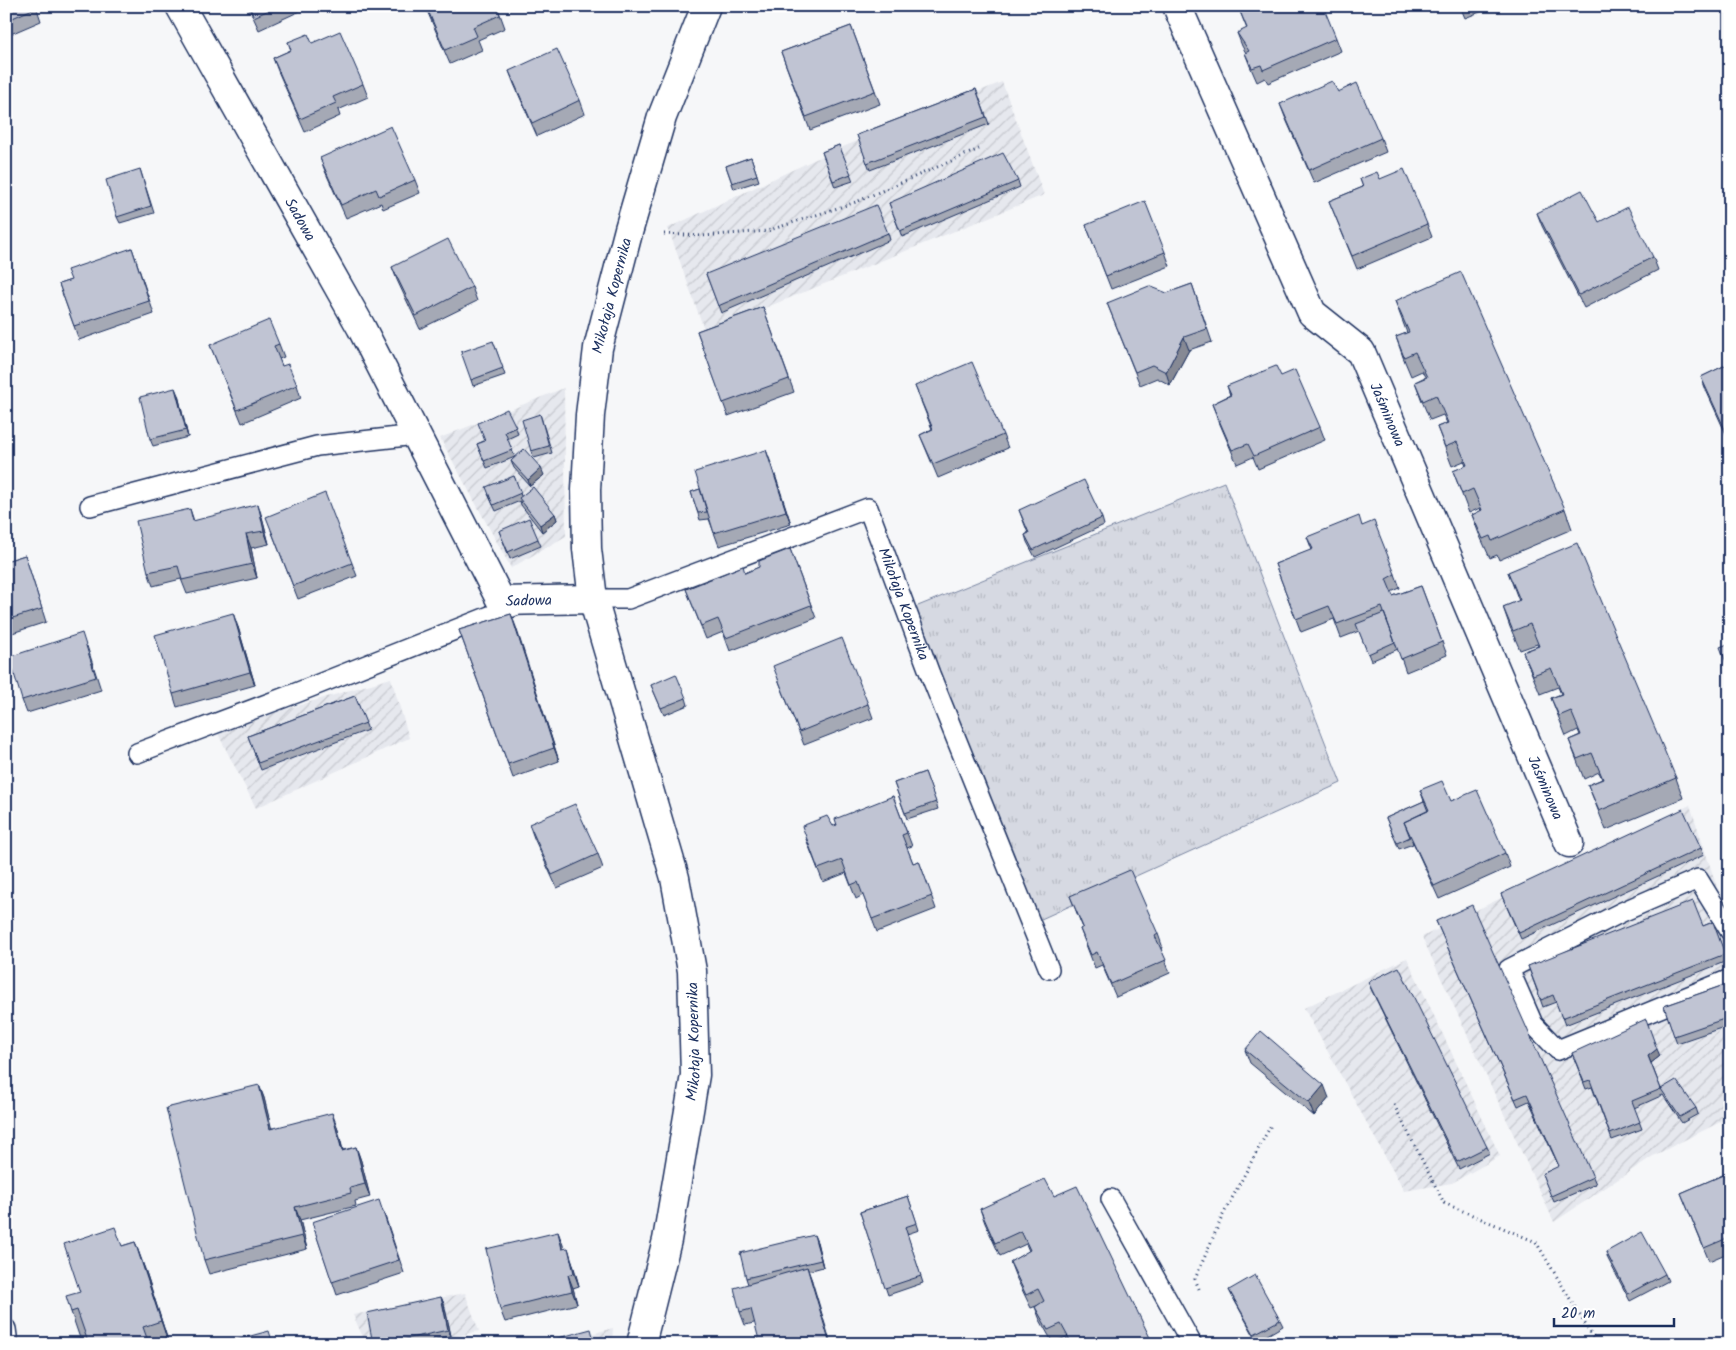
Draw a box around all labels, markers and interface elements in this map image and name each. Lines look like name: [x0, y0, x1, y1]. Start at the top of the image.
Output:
street label: Sadowa: [278, 194, 321, 246]
street label: Mikołaja Kopernika: [586, 235, 639, 356]
street label: Jaśminowa: [1362, 379, 1411, 451]
street label: Mikołaja Kopernika: [871, 544, 935, 664]
street label: Sadowa: [505, 589, 552, 614]
street label: Jaśminowa: [1520, 752, 1569, 824]
street label: Mikołaja Kopernika: [680, 982, 708, 1103]
scale bar: [1554, 1295, 1674, 1327]
text: 20 m: [1561, 1302, 1595, 1326]

